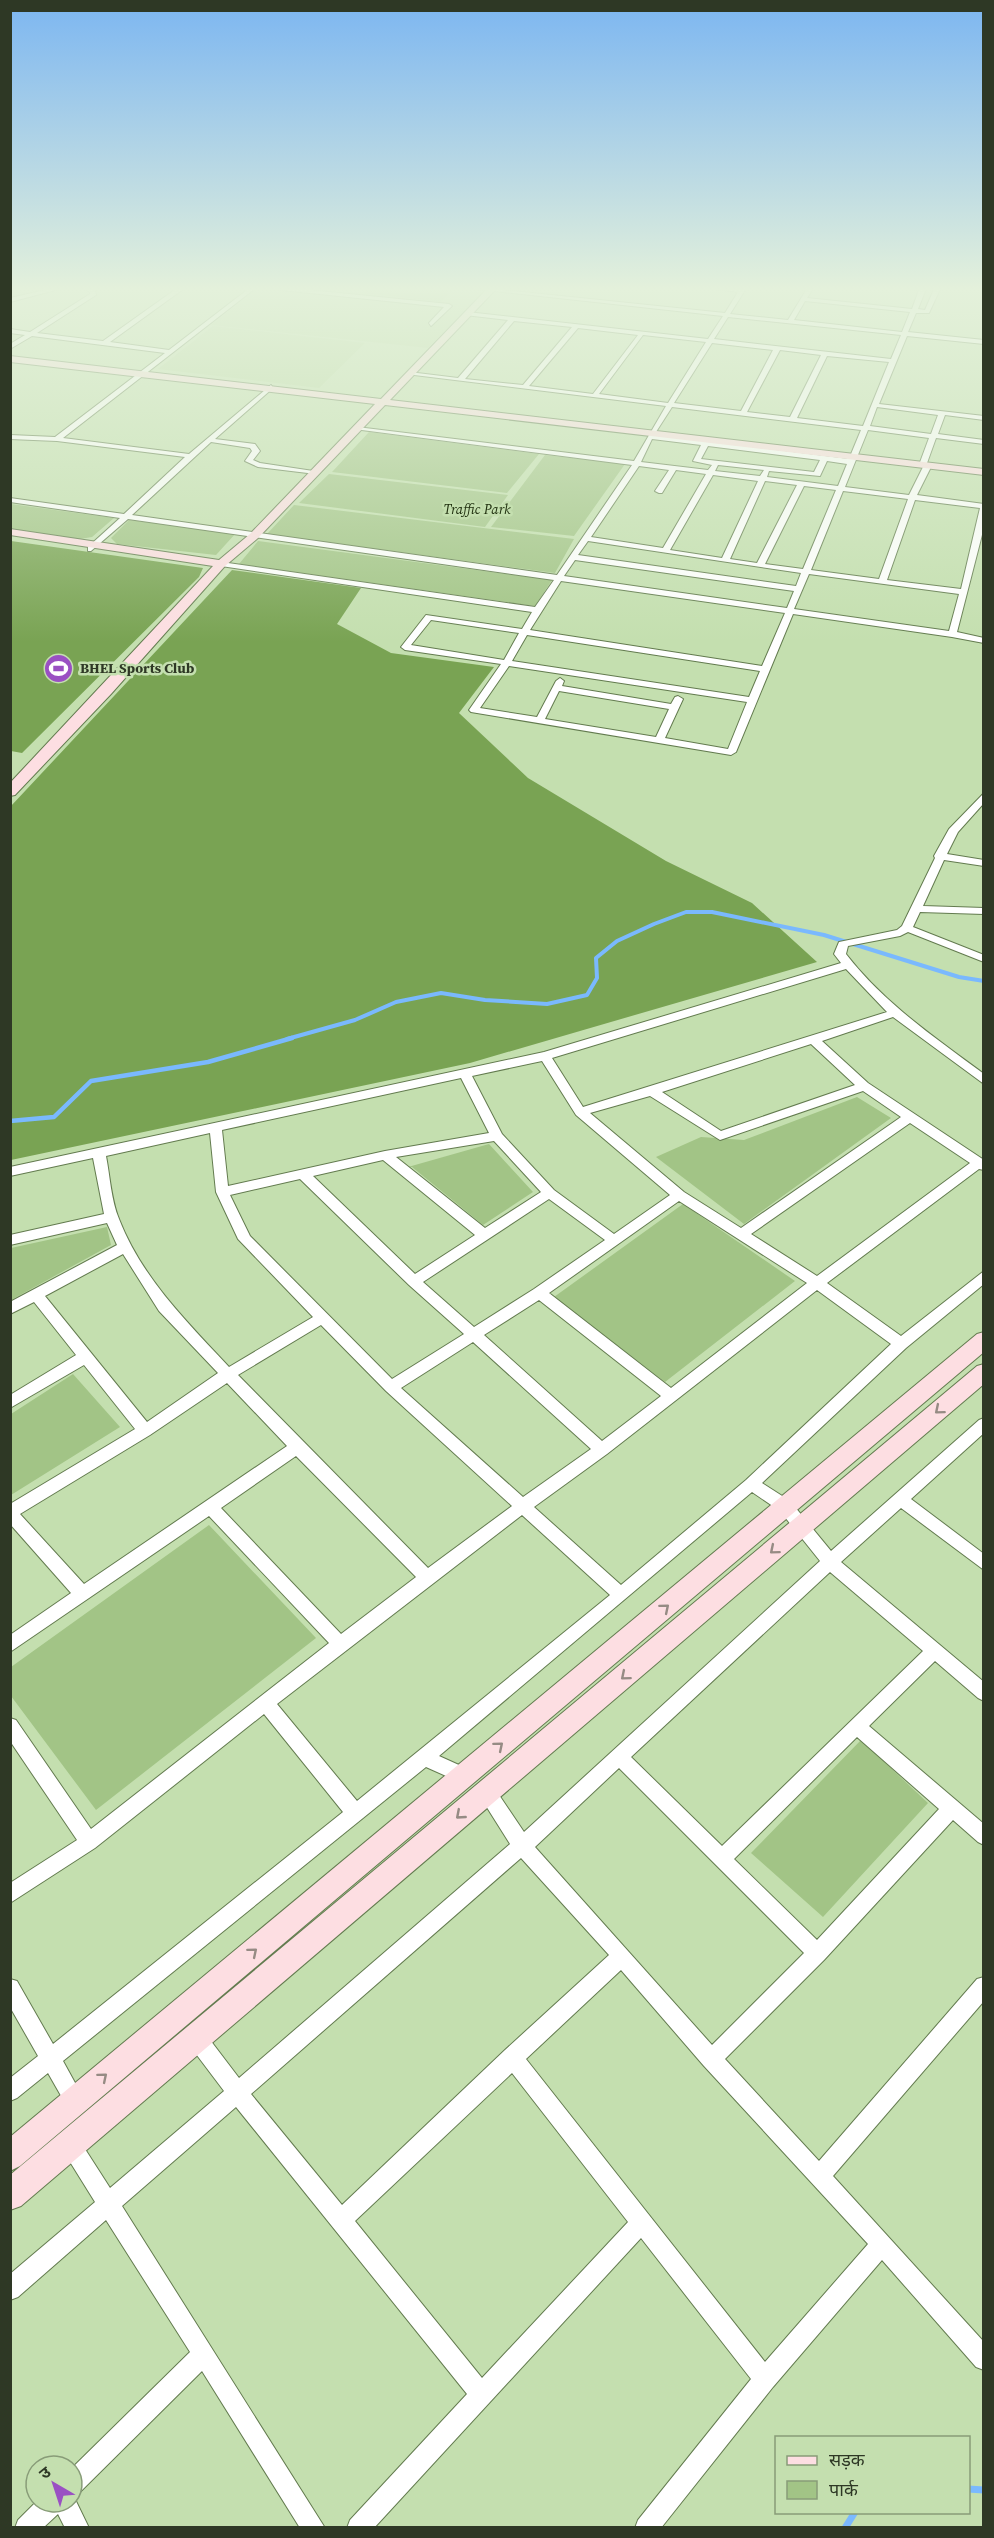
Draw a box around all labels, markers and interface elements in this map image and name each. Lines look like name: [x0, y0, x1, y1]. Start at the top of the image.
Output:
park label: Traffic Park: [443, 499, 511, 519]
sports icon: BHEL Sports Club: [43, 652, 75, 684]
place label: BHEL Sports Club: [80, 658, 195, 678]
one-way arrow: [935, 1403, 946, 1414]
one-way arrow: [770, 1542, 781, 1553]
one-way arrow: [658, 1604, 669, 1615]
one-way arrow: [621, 1668, 632, 1679]
one-way arrow: [492, 1743, 503, 1754]
one-way arrow: [456, 1808, 467, 1819]
one-way arrow: [246, 1948, 257, 1959]
one-way arrow: [96, 2073, 107, 2084]
legend: [775, 2436, 970, 2514]
text: सड़क: [829, 2447, 866, 2472]
north arrow: [24, 2454, 84, 2514]
text: उ: [34, 2460, 56, 2484]
text: पार्क: [829, 2477, 859, 2502]

